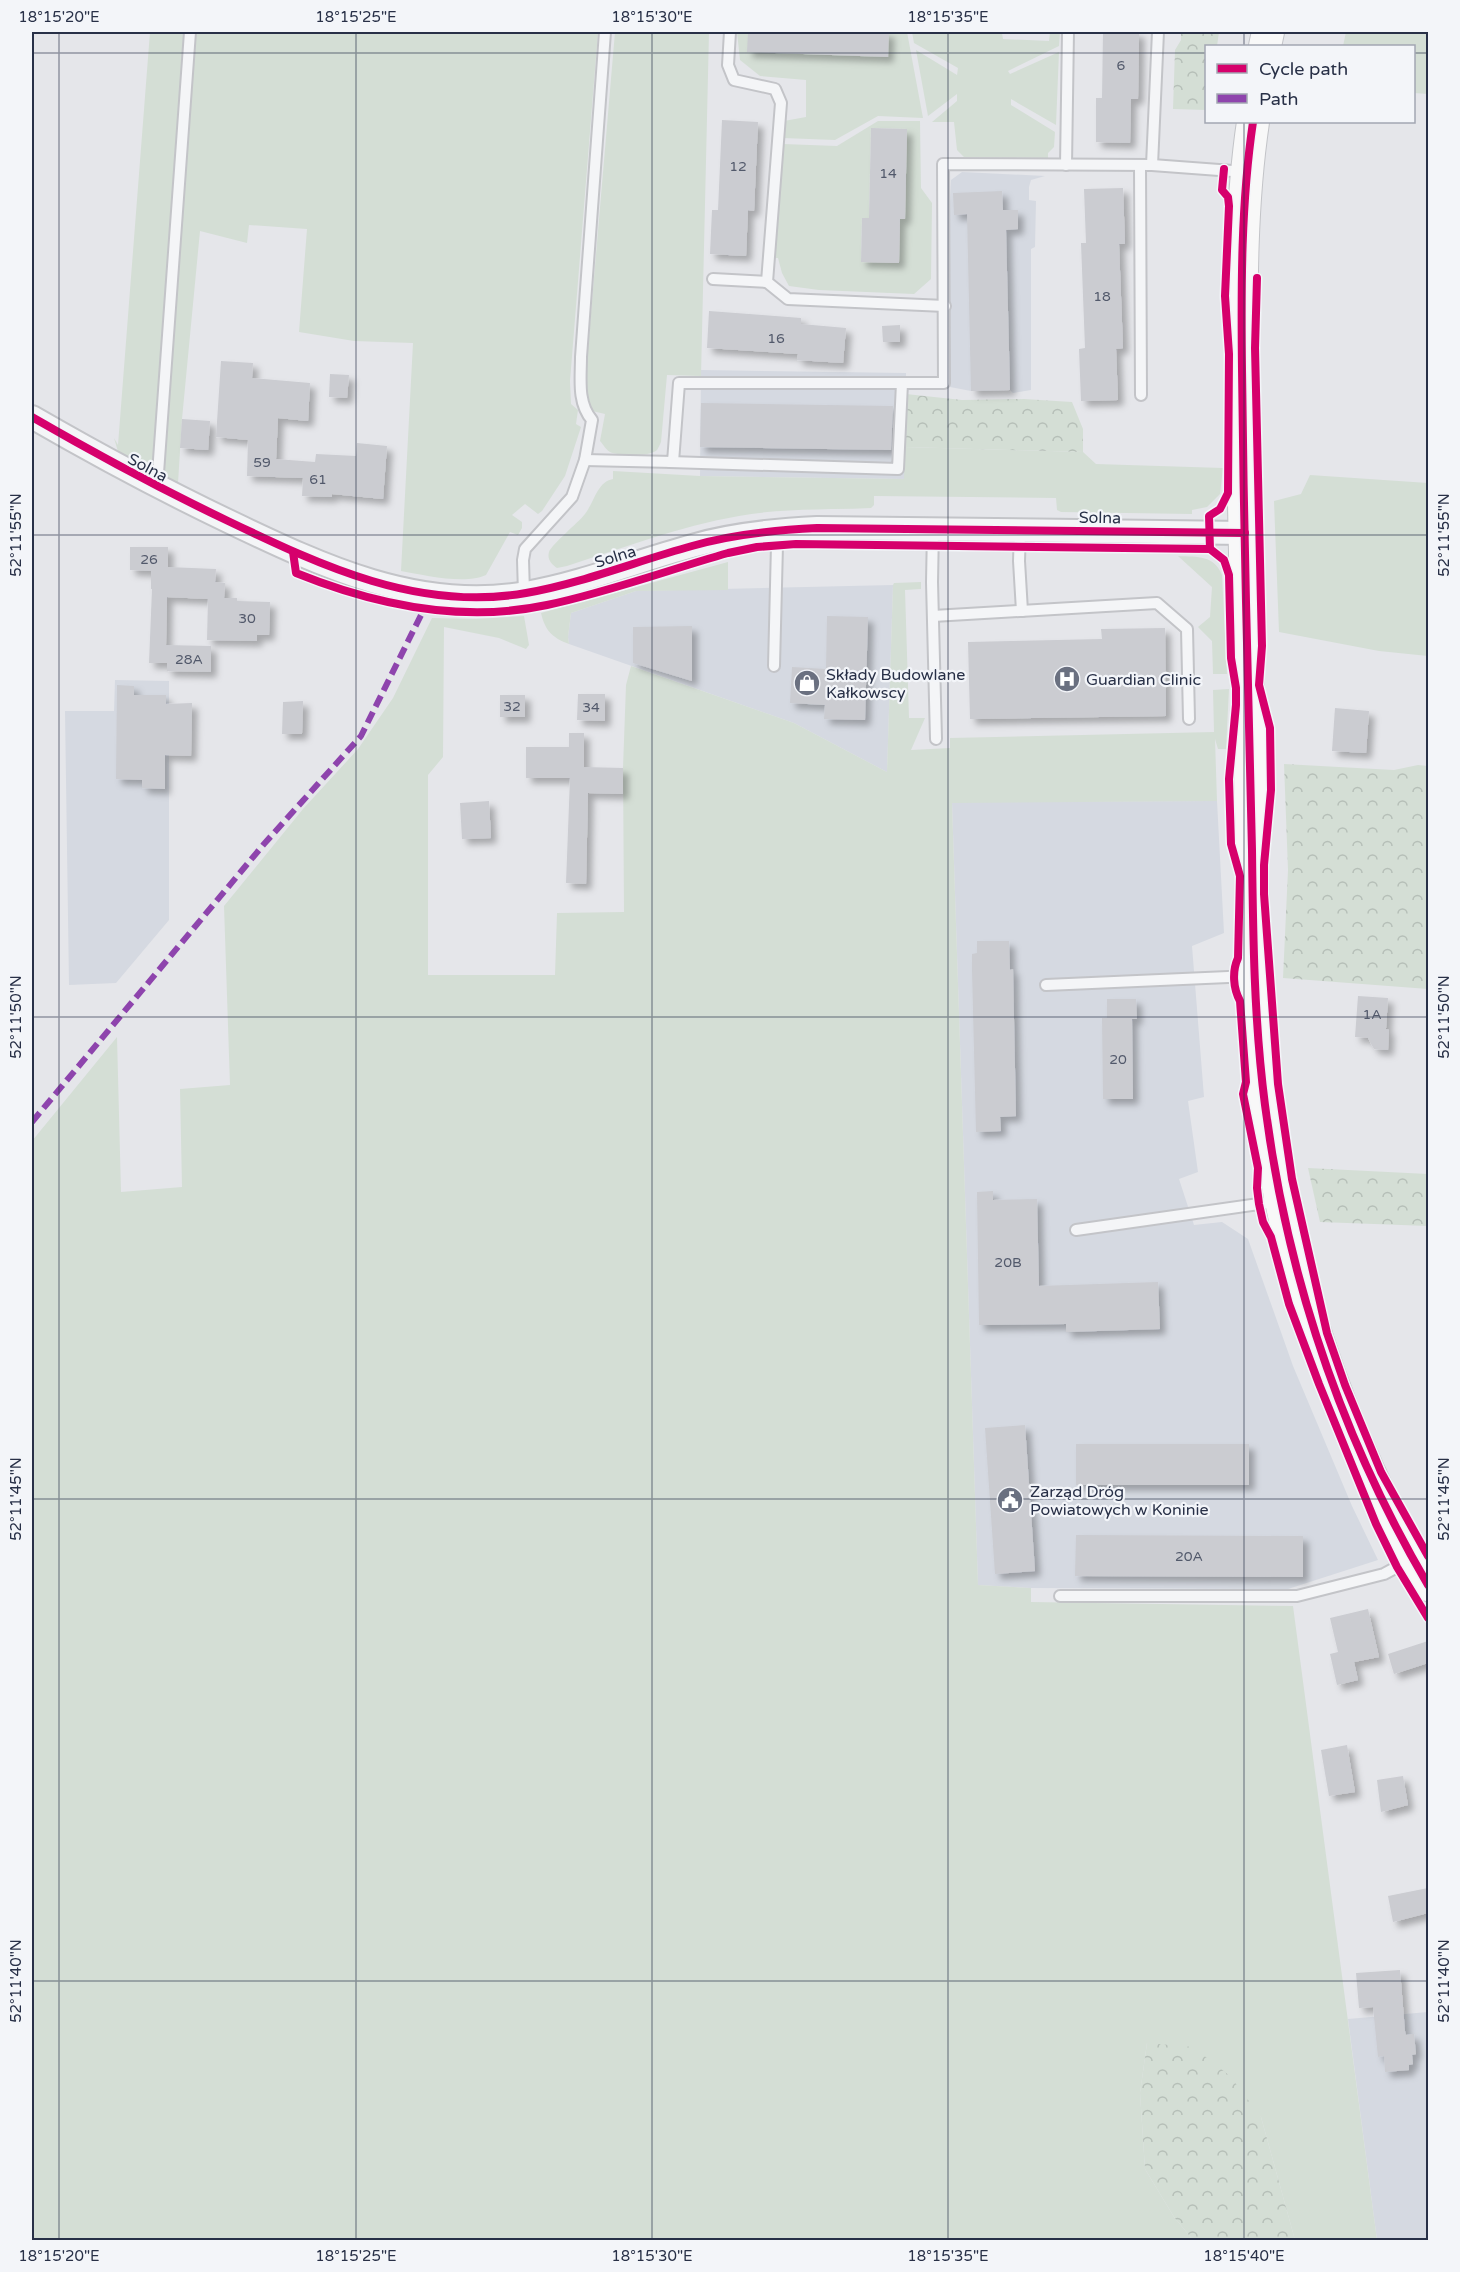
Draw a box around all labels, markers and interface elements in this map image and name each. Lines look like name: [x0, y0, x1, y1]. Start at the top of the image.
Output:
text: 18°15'20"E: [18, 8, 100, 26]
text: 18°15'25"E: [315, 8, 397, 26]
text: 18°15'30"E: [611, 8, 693, 26]
text: 18°15'35"E: [907, 8, 989, 26]
legend: [1205, 45, 1415, 123]
house number: 6: [1117, 57, 1126, 74]
text: Cycle path: [1259, 58, 1348, 80]
text: Path: [1259, 88, 1298, 110]
house number: 12: [729, 158, 747, 175]
house number: 14: [879, 165, 897, 182]
house number: 18: [1093, 288, 1111, 305]
house number: 16: [767, 330, 785, 347]
street label: Solna: [124, 449, 171, 487]
house number: 59: [253, 454, 271, 471]
house number: 61: [309, 471, 327, 488]
text: 52°11'55"N: [7, 493, 25, 577]
text: 52°11'55"N: [1435, 493, 1453, 577]
street label: Solna: [1079, 508, 1121, 528]
street label: Solna: [592, 541, 638, 573]
house number: 26: [140, 551, 158, 568]
house number: 30: [238, 610, 256, 627]
house number: 28A: [175, 651, 203, 668]
hospital icon: Guardian Clinic: [1052, 664, 1082, 694]
place label: Składy Budowlane Kałkowscy: [826, 665, 965, 703]
shop icon: Składy Budowlane Kałkowscy: [792, 668, 822, 698]
place label: Guardian Clinic: [1086, 670, 1201, 690]
house number: 32: [503, 698, 521, 715]
house number: 34: [582, 699, 600, 716]
text: 52°11'50"N: [7, 975, 25, 1059]
text: 52°11'50"N: [1435, 975, 1453, 1059]
house number: 1A: [1362, 1006, 1382, 1023]
house number: 20: [1109, 1051, 1127, 1068]
house number: 20B: [994, 1254, 1022, 1271]
text: 52°11'45"N: [7, 1457, 25, 1541]
text: 52°11'45"N: [1435, 1457, 1453, 1541]
place label: Zarząd Dróg Powiatowych w Koninie: [1030, 1482, 1209, 1520]
public building icon: Zarząd Dróg Powiatowych w Koninie: [995, 1485, 1025, 1515]
house number: 20A: [1175, 1548, 1203, 1565]
text: 52°11'40"N: [7, 1939, 25, 2023]
text: 52°11'40"N: [1435, 1939, 1453, 2023]
text: 18°15'20"E: [18, 2247, 100, 2265]
text: 18°15'25"E: [315, 2247, 397, 2265]
text: 18°15'30"E: [611, 2247, 693, 2265]
text: 18°15'35"E: [907, 2247, 989, 2265]
text: 18°15'40"E: [1203, 2247, 1285, 2265]

